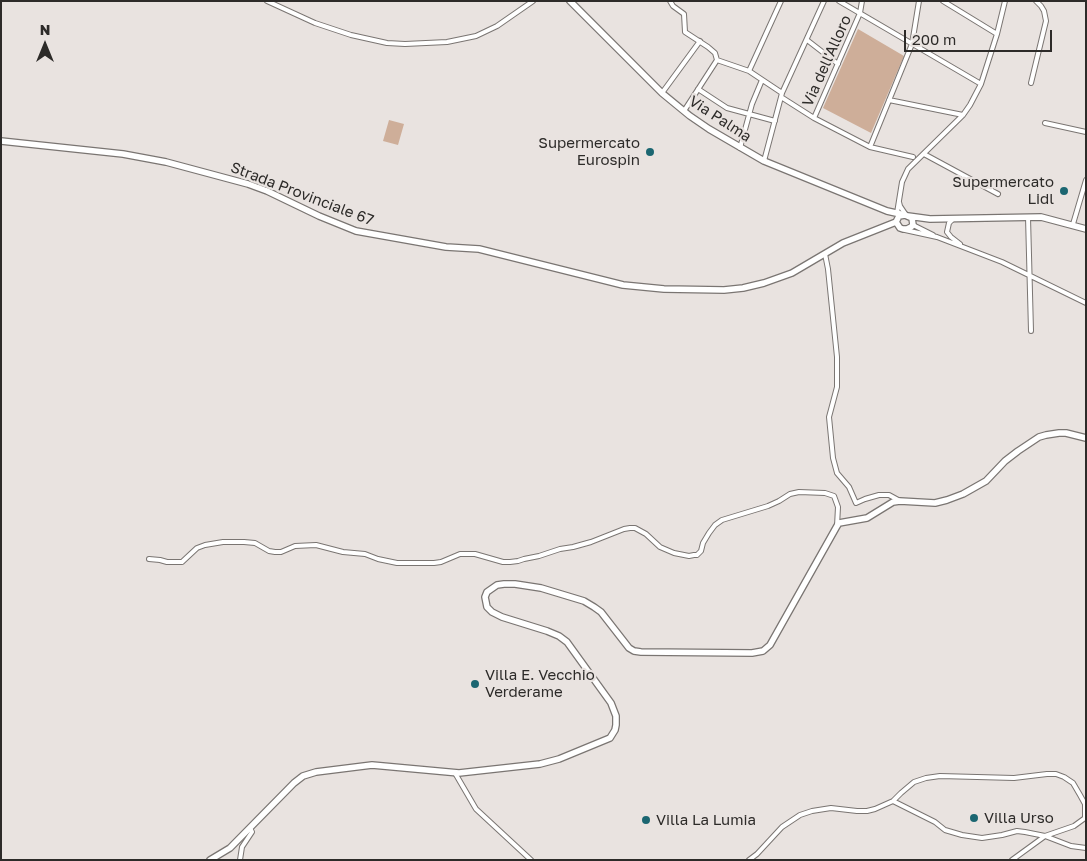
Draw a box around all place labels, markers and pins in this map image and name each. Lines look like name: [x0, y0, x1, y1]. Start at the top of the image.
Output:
place label: Supermercato Eurospin: [538, 134, 640, 169]
marker: Supermercato Eurospin: [644, 146, 656, 158]
place label: Supermercato Lidl: [952, 173, 1054, 208]
marker: Supermercato Lidl: [1058, 185, 1070, 197]
place label: Villa E. Vecchio Verderame: [485, 666, 595, 701]
marker: Villa E. Vecchio Verderame: [469, 678, 481, 690]
place label: Villa Urso: [984, 809, 1054, 827]
place label: Villa La Lumia: [656, 811, 756, 829]
marker: Villa Urso: [968, 812, 980, 824]
marker: Villa La Lumia: [640, 814, 652, 826]

